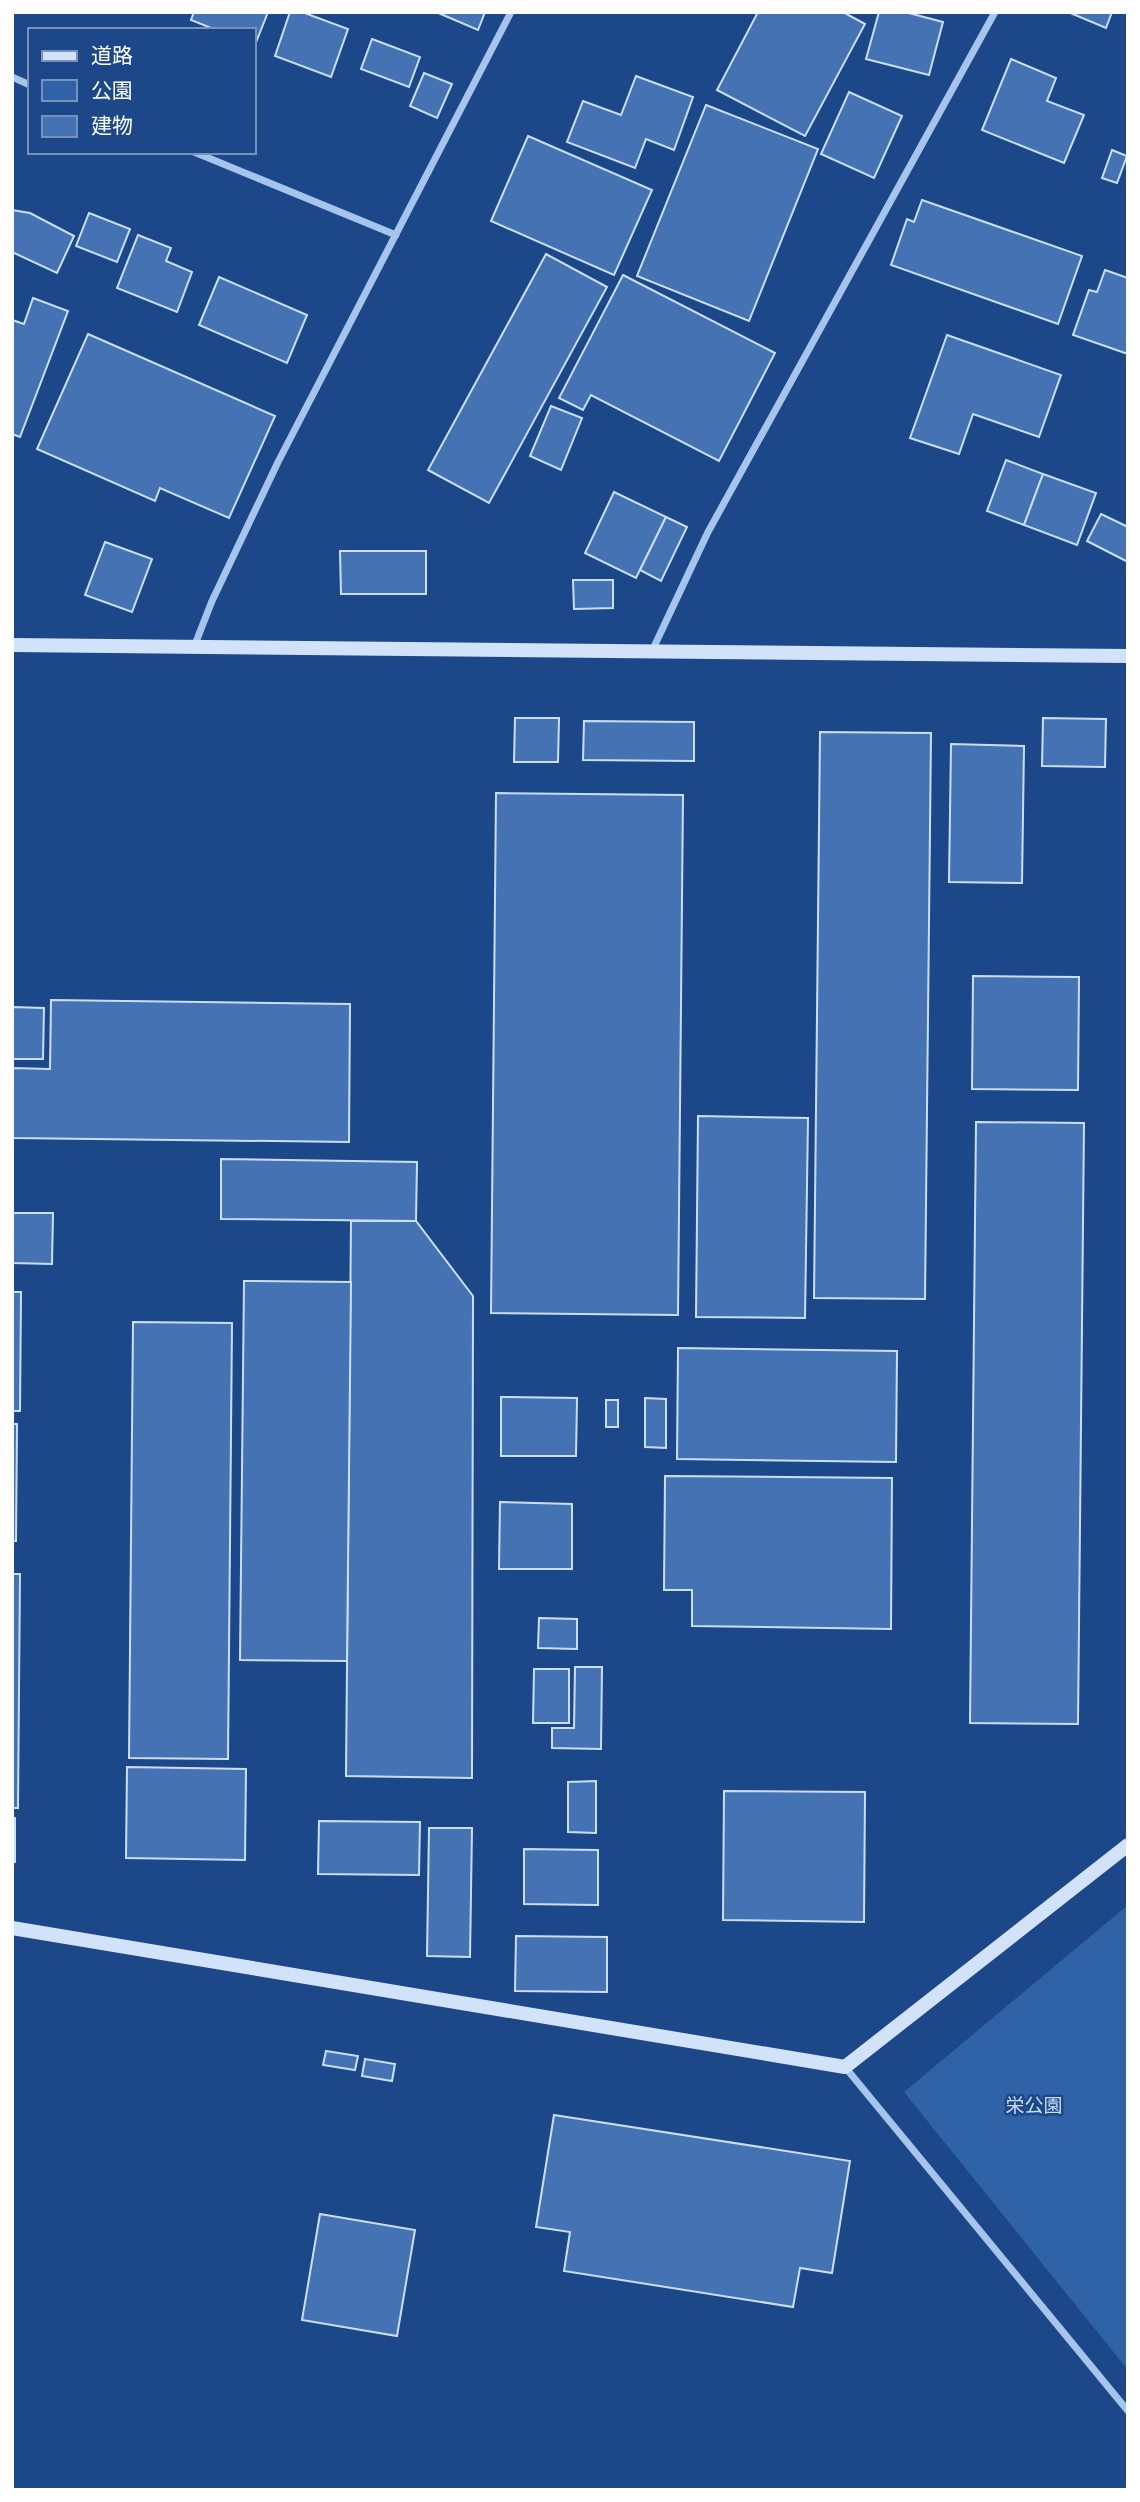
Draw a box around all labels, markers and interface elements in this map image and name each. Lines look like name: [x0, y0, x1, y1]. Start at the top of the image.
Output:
legend: [28, 28, 256, 154]
text: 道路: [91, 42, 133, 68]
text: 公園: [91, 77, 133, 103]
text: 建物: [91, 112, 133, 138]
park label: 栄公園: [1005, 2093, 1063, 2116]

